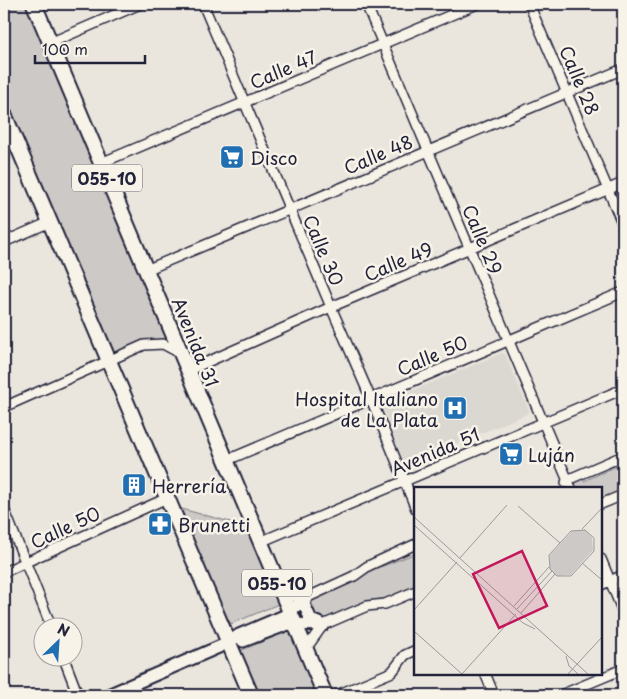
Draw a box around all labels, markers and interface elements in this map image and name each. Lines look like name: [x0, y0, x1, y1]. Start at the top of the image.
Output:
scale bar: [35, 32, 145, 64]
text: 100 m: [42, 37, 88, 60]
street label: Calle 28: [553, 41, 607, 119]
street label: Calle 47: [245, 43, 321, 95]
street label: Calle 48: [339, 127, 417, 181]
supermarket icon: Disco: [219, 144, 245, 170]
place label: Disco: [250, 144, 297, 171]
road number: 055-10: [72, 164, 142, 192]
street label: Calle 29: [456, 200, 510, 278]
street label: Calle 30: [297, 210, 351, 290]
street label: Calle 49: [359, 234, 437, 288]
street label: Avenida 31: [166, 293, 226, 391]
street label: Calle 50: [393, 328, 471, 382]
place label: Hospital Italiano de La Plata: [295, 385, 439, 433]
hospital icon: Hospital Italiano de La Plata: [442, 395, 468, 421]
street label: Avenida 51: [386, 420, 484, 482]
supermarket icon: Luján: [498, 441, 524, 467]
place label: Luján: [528, 441, 575, 468]
building icon: Herrería: [121, 472, 147, 498]
place label: Herrería: [152, 472, 227, 499]
inset map: [414, 487, 602, 674]
street label: Calle 50: [26, 499, 104, 555]
pharmacy icon: Brunetti: [147, 511, 173, 537]
place label: Brunetti: [178, 511, 250, 538]
road number: 055-10: [242, 570, 312, 596]
north arrow: [32, 616, 82, 666]
text: N: [54, 618, 73, 642]

